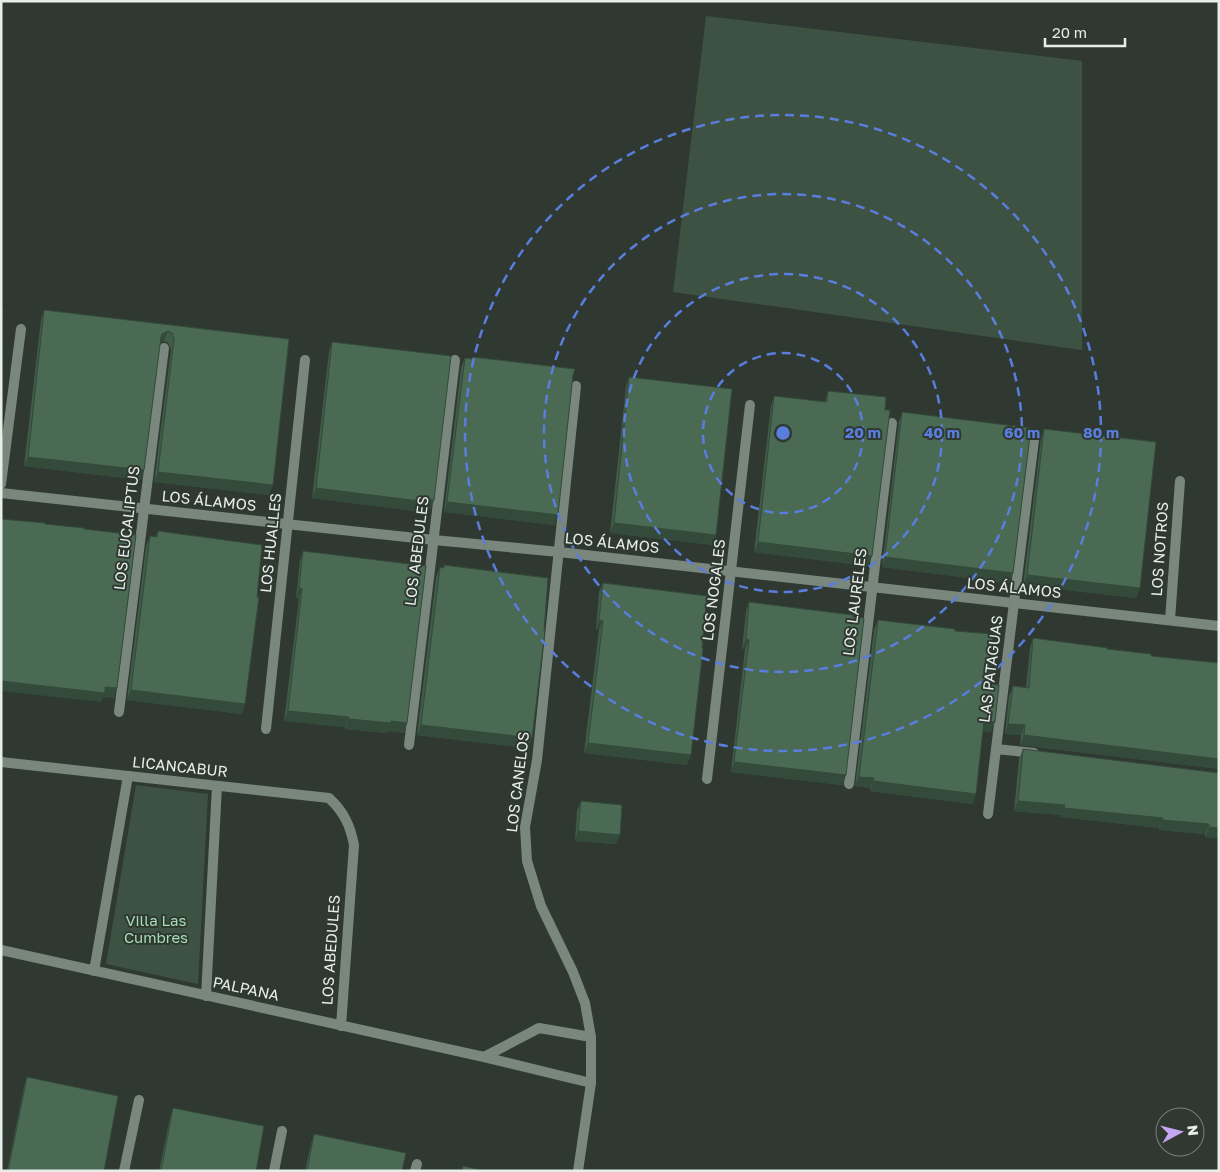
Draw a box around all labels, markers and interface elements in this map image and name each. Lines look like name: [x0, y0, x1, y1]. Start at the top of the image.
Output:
scale bar: [1045, 15, 1125, 47]
text: 20 m: [1052, 23, 1087, 41]
text: 20 m: [845, 423, 881, 441]
text: 40 m: [924, 423, 960, 441]
text: 60 m: [1004, 423, 1040, 441]
text: 80 m: [1083, 423, 1119, 441]
centre of rings: [774, 424, 792, 442]
street label: LOS EUCALIPTUS: [109, 465, 143, 591]
street label: LOS ÁLAMOS: [161, 486, 257, 514]
street label: LOS HUALLES: [256, 492, 284, 594]
street label: LOS ABEDULES: [400, 495, 432, 607]
street label: LOS NOTROS: [1147, 501, 1171, 597]
street label: LOS ÁLAMOS: [564, 528, 660, 556]
street label: LOS NOGALES: [698, 538, 728, 642]
street label: LOS LAURELES: [838, 547, 870, 657]
street label: LOS ÁLAMOS: [966, 573, 1062, 601]
street label: LAS PATAGUAS: [974, 614, 1006, 724]
street label: LOS CANELOS: [502, 730, 532, 833]
street label: LICANCABUR: [132, 752, 229, 780]
street label: LOS ABEDULES: [317, 894, 343, 1006]
park label: Villa Las Cumbres: [124, 911, 188, 946]
street label: PALPANA: [211, 972, 281, 1004]
north arrow: [1155, 1107, 1205, 1157]
text: N: [1184, 1124, 1202, 1137]

